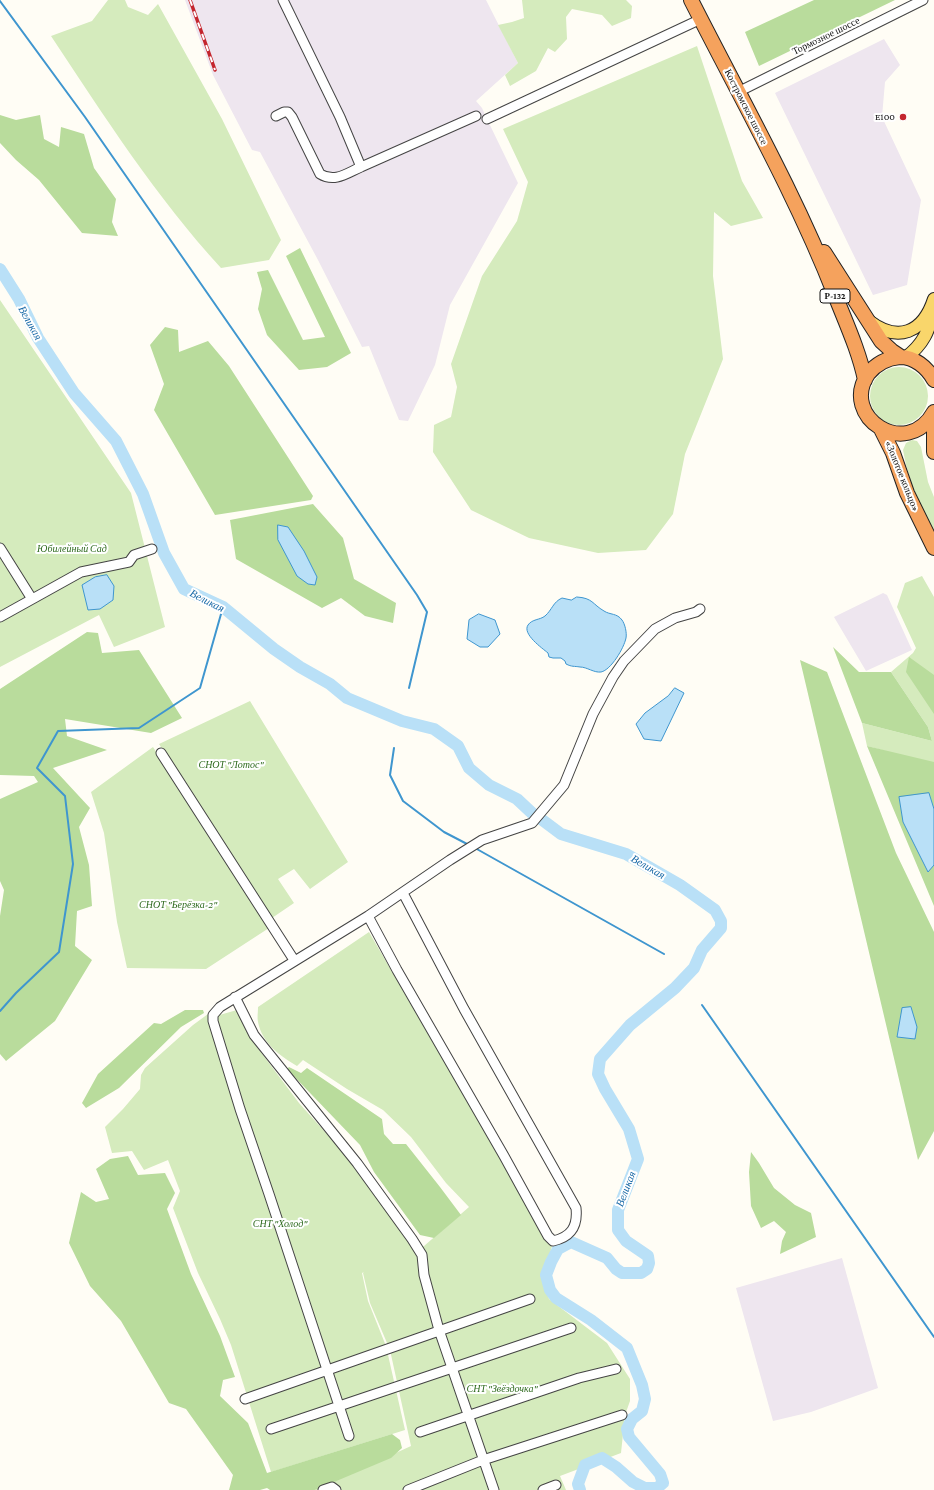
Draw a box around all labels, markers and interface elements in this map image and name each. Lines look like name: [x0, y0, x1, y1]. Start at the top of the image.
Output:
street label: Тормозное шоссе: [790, 14, 862, 58]
street label: Костромское шоссе: [722, 67, 770, 147]
place label: E100: [875, 111, 895, 123]
marker: E100: [898, 112, 908, 122]
road number: Р-132: [820, 289, 850, 303]
water label: Великая: [15, 304, 45, 342]
street label: «Золотое кольцо»: [882, 439, 922, 513]
park label: Юбилейный Сад: [37, 543, 107, 555]
water label: Великая: [187, 587, 227, 615]
park label: СНОТ "Лотос": [198, 759, 264, 771]
water label: Великая: [629, 852, 667, 882]
park label: СНОТ "Берёзка-2": [139, 899, 217, 911]
water label: Великая: [613, 1169, 639, 1209]
park label: СНТ "Холод": [253, 1218, 307, 1230]
park label: СНТ "Звёздочка": [467, 1383, 537, 1395]

